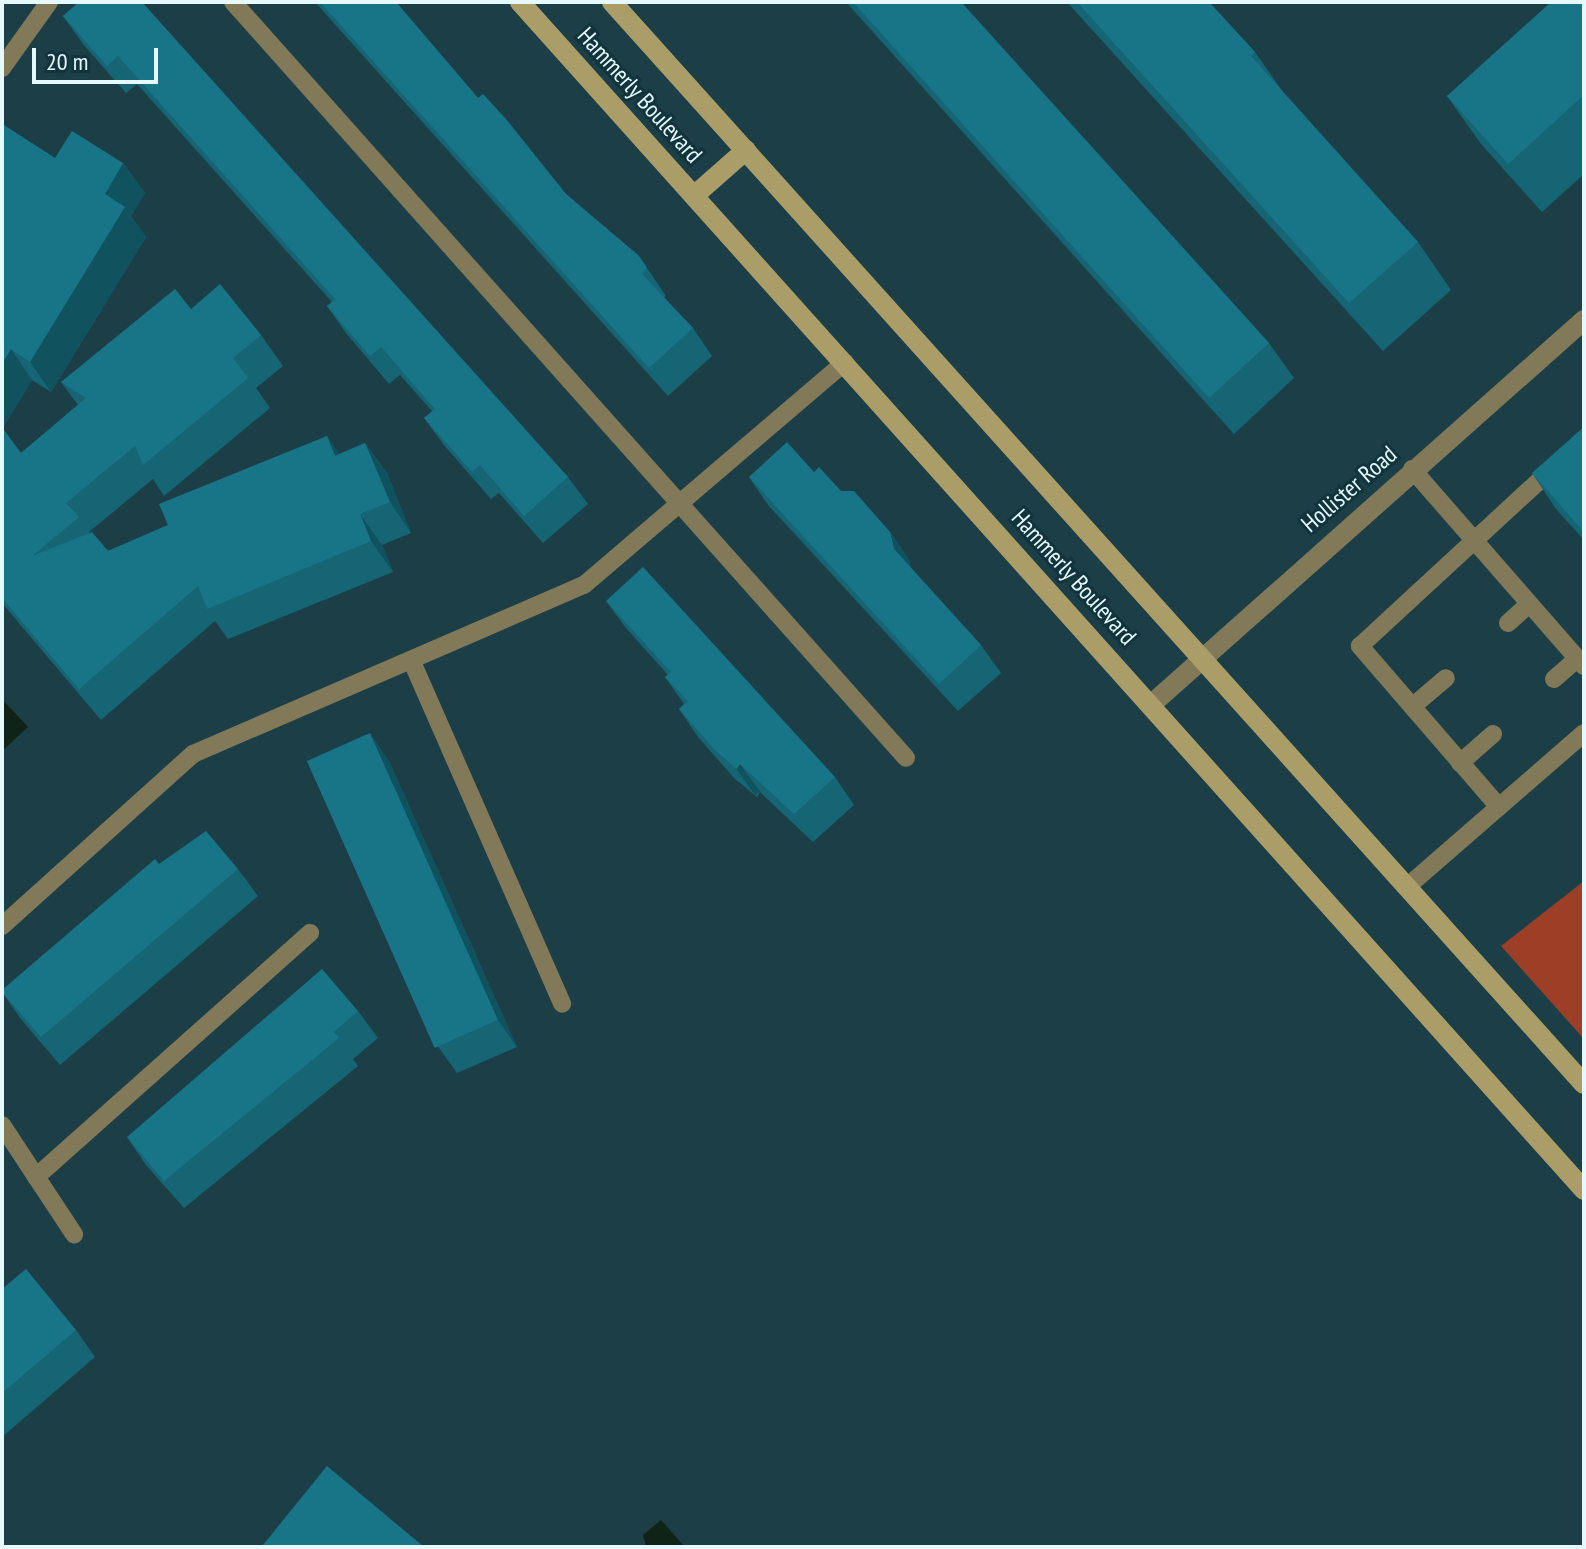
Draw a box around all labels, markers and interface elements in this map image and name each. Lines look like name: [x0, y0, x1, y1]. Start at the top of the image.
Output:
street label: Hammerly Boulevard: [571, 21, 709, 169]
scale bar: [36, 32, 162, 82]
text: 20 m: [46, 46, 88, 77]
street label: Hollister Road: [1296, 440, 1402, 538]
street label: Hammerly Boulevard: [1005, 503, 1143, 651]

